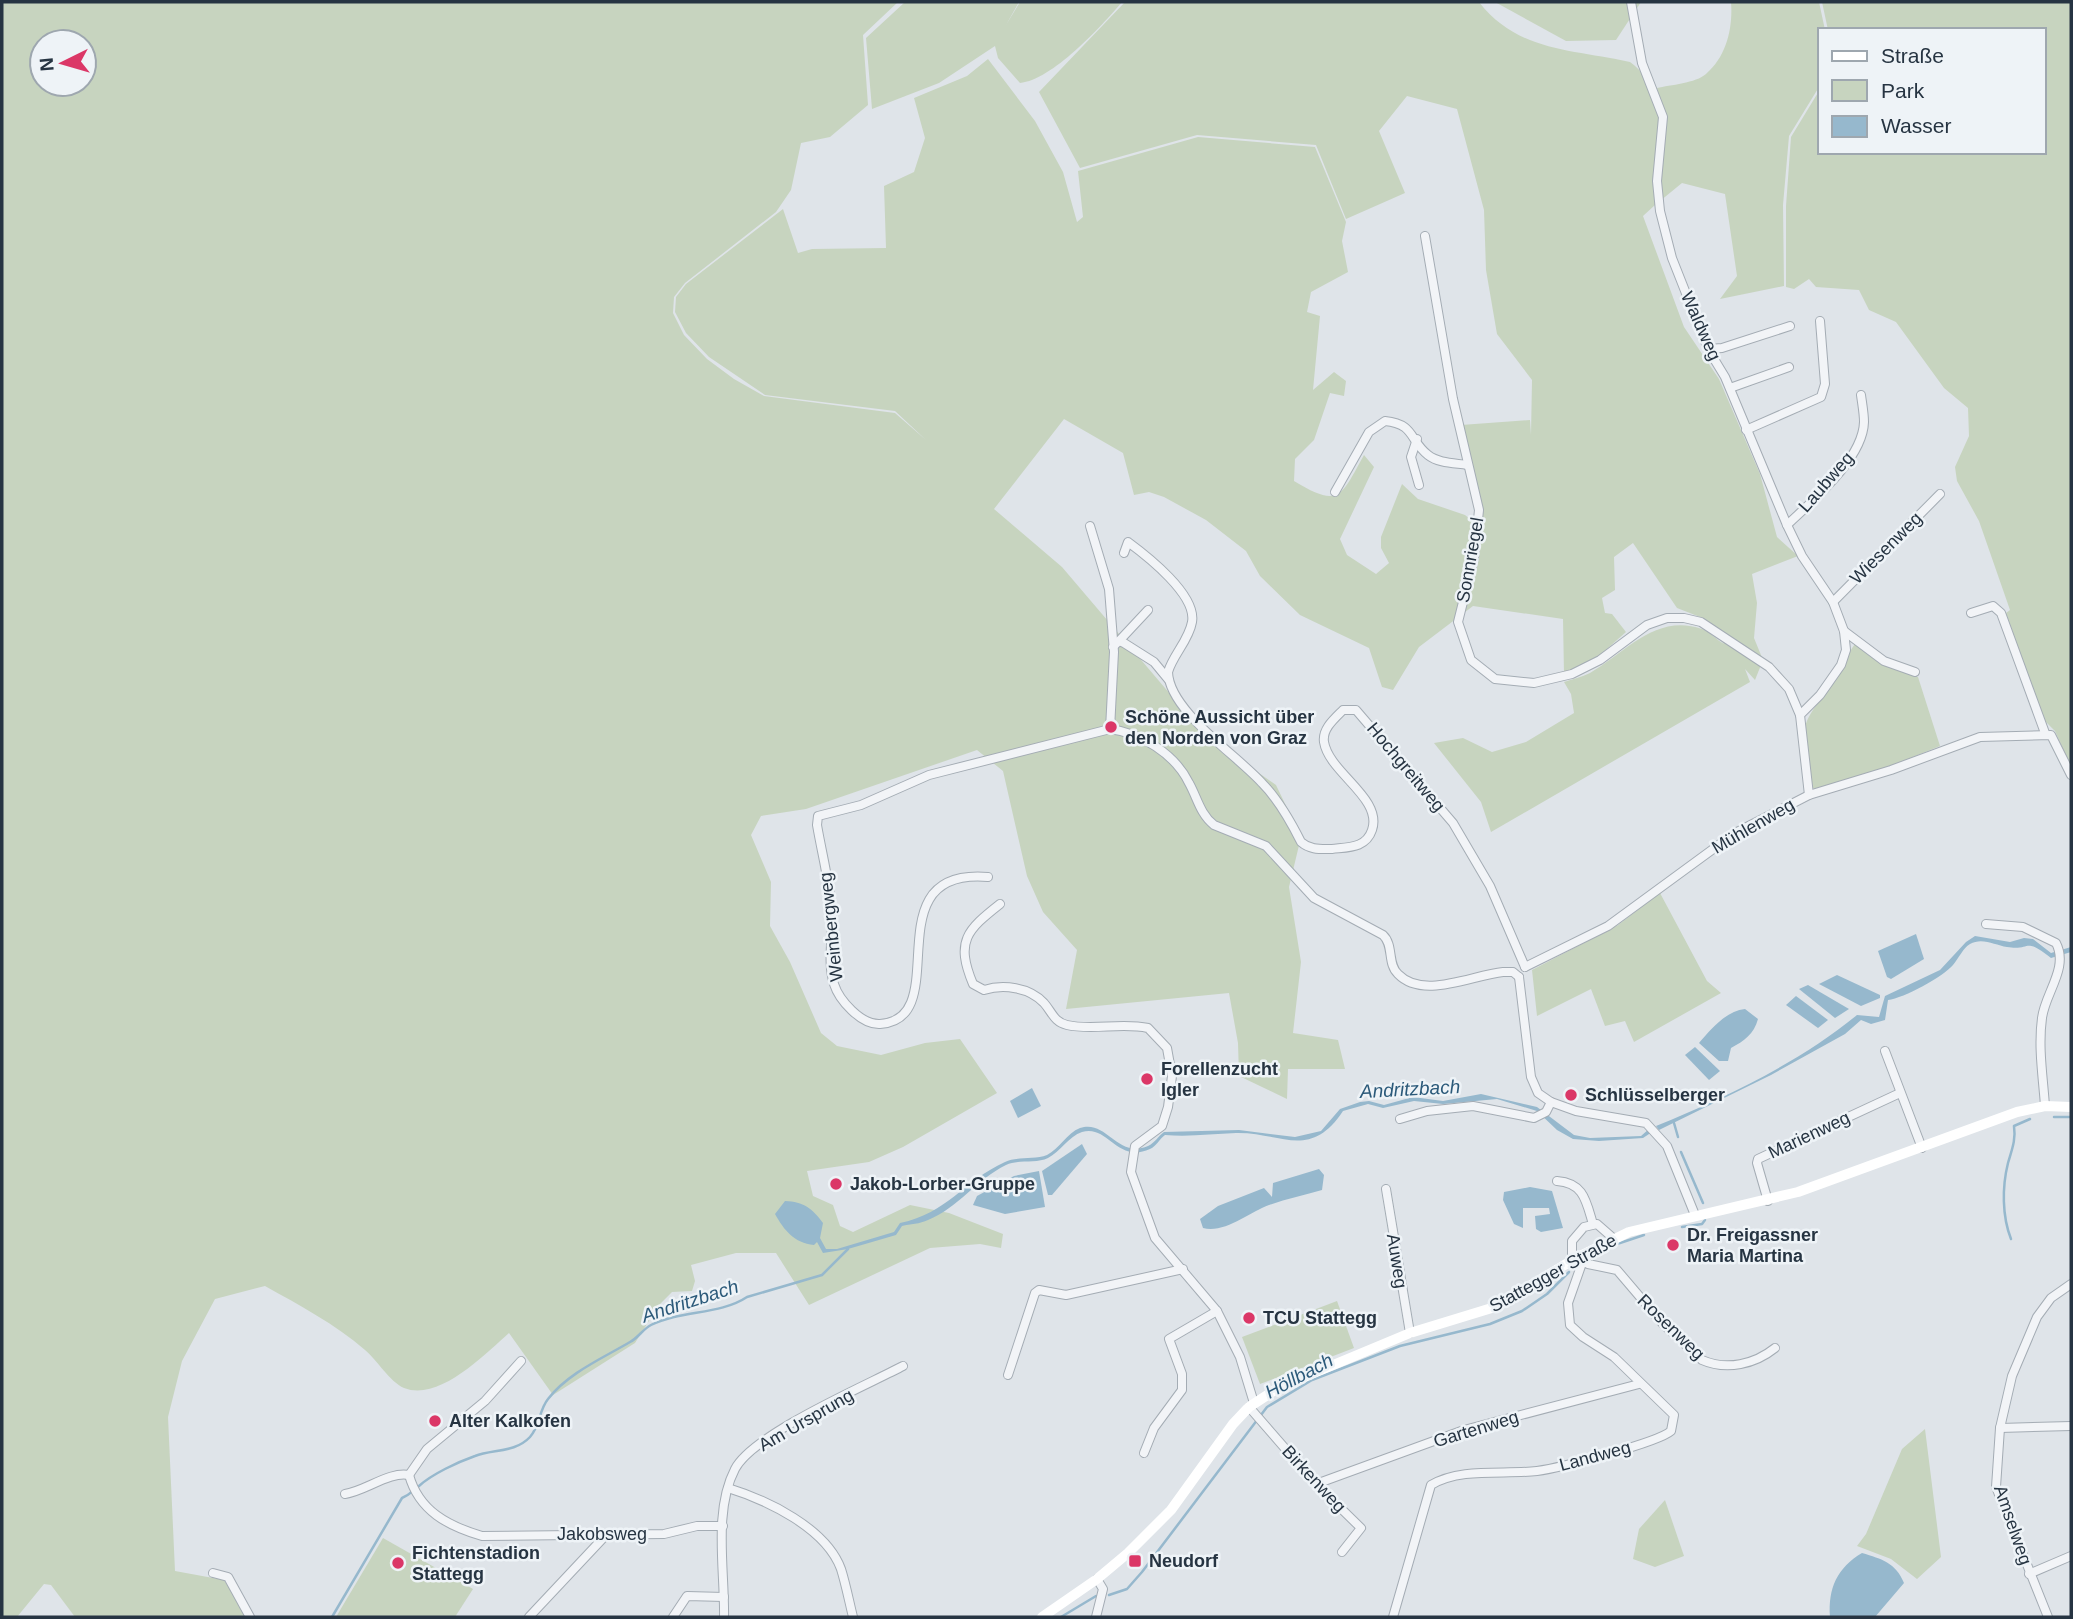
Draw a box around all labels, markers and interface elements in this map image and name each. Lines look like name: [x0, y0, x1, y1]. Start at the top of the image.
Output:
north arrow: [28, 28, 98, 98]
legend: [1818, 28, 2045, 154]
text: Straße: [1881, 44, 1944, 67]
text: N: [36, 57, 58, 72]
text: Park: [1881, 79, 1925, 102]
text: Wasser: [1881, 114, 1951, 137]
street label: Waldweg: [1677, 288, 1725, 364]
street label: Laubweg: [1794, 448, 1858, 516]
street label: Wiesenweg: [1846, 508, 1926, 588]
street label: Sonnriegel: [1453, 516, 1487, 604]
place label: Schöne Aussicht über den Norden von Graz: [1125, 707, 1314, 748]
street label: Hochgreitweg: [1363, 718, 1449, 816]
marker: Schöne Aussicht über den Norden von Graz: [1103, 719, 1119, 735]
street label: Mühlenweg: [1708, 794, 1798, 858]
street label: Weinbergweg: [815, 871, 847, 983]
place label: Forellenzucht Igler: [1161, 1059, 1278, 1100]
marker: Forellenzucht Igler: [1139, 1071, 1155, 1087]
water label: Andritzbach: [1358, 1076, 1461, 1102]
place label: Schlüsselberger: [1585, 1085, 1725, 1105]
marker: Schlüsselberger: [1563, 1087, 1579, 1103]
street label: Marienweg: [1765, 1107, 1853, 1163]
place label: Jakob-Lorber-Gruppe: [850, 1174, 1035, 1194]
marker: Jakob-Lorber-Gruppe: [828, 1176, 844, 1192]
place label: Dr. Freigassner Maria Martina: [1687, 1225, 1818, 1266]
street label: Stattegger Straße: [1486, 1230, 1620, 1316]
street label: Auweg: [1383, 1232, 1411, 1290]
marker: Dr. Freigassner Maria Martina: [1665, 1237, 1681, 1253]
water label: Andritzbach: [638, 1276, 741, 1327]
street label: Rosenweg: [1633, 1290, 1709, 1364]
place label: TCU Stattegg: [1263, 1308, 1377, 1328]
marker: TCU Stattegg: [1241, 1310, 1257, 1326]
water label: Höllbach: [1261, 1349, 1337, 1403]
street label: Am Ursprung: [755, 1385, 857, 1455]
street label: Gartenweg: [1431, 1407, 1521, 1451]
place label: Alter Kalkofen: [449, 1411, 571, 1431]
marker: Alter Kalkofen: [427, 1413, 443, 1429]
street label: Landweg: [1557, 1437, 1633, 1475]
street label: Birkenweg: [1278, 1441, 1350, 1517]
street label: Amselweg: [1990, 1482, 2036, 1568]
street label: Jakobsweg: [557, 1524, 647, 1544]
place label: Fichtenstadion Stattegg: [412, 1543, 540, 1584]
place label: Neudorf: [1149, 1551, 1219, 1571]
marker: Neudorf: [1127, 1553, 1143, 1569]
marker: Fichtenstadion Stattegg: [390, 1555, 406, 1571]

